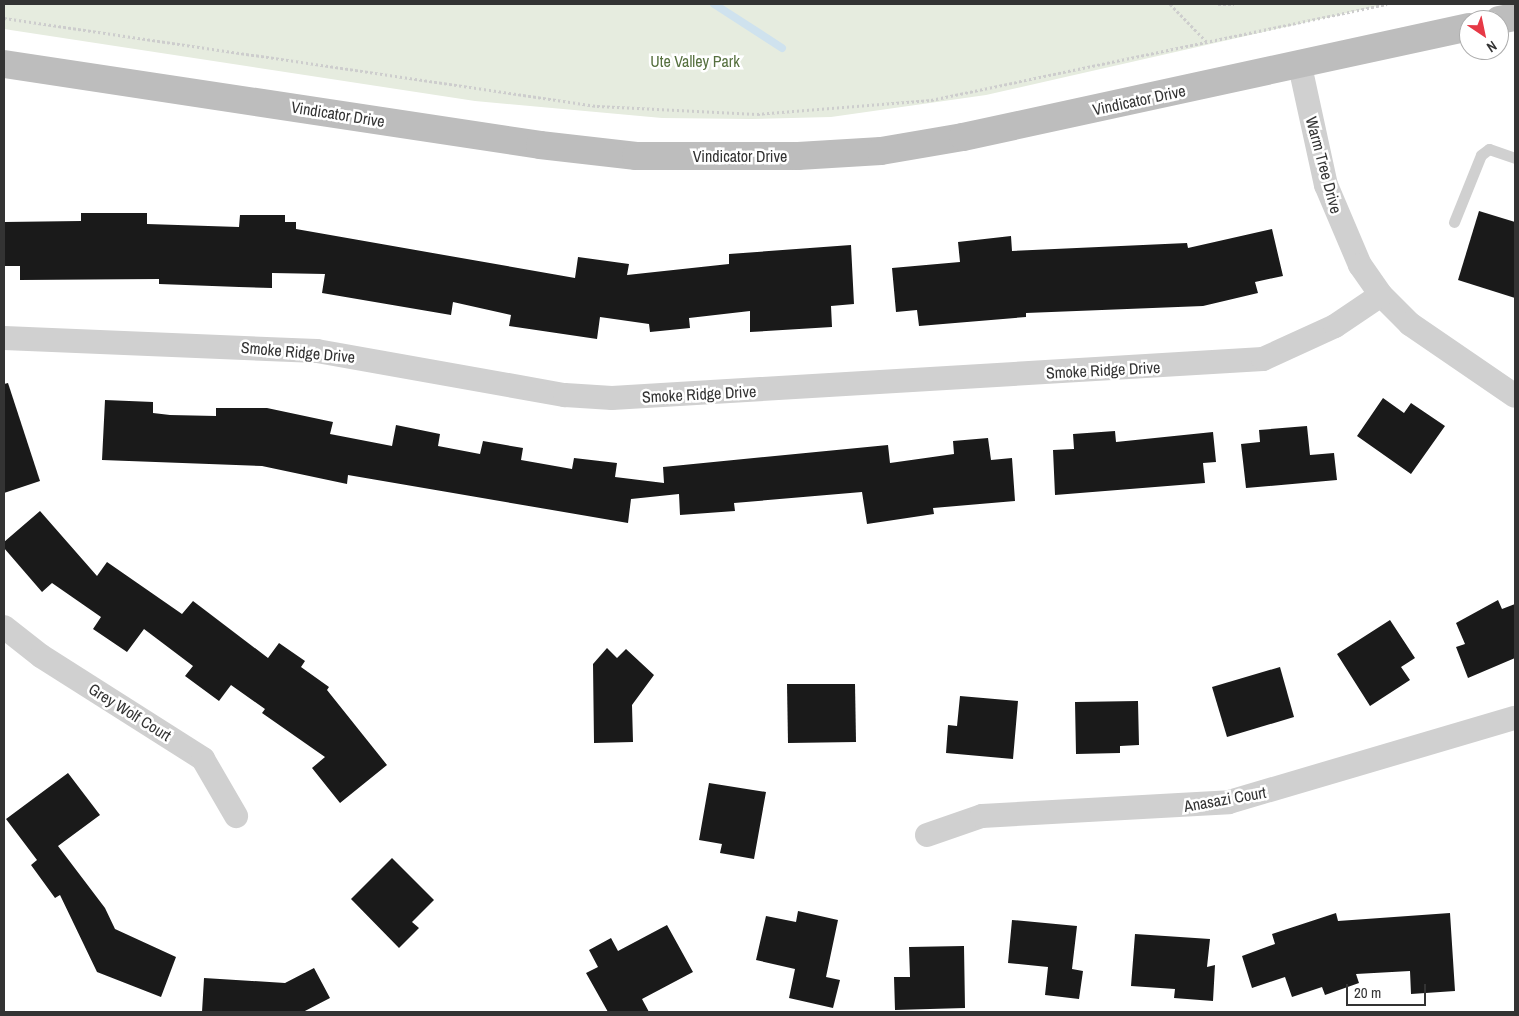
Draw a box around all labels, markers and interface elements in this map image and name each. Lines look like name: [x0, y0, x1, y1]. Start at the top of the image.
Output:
north arrow: [1459, 10, 1509, 60]
text: N: [1483, 37, 1500, 56]
park label: Ute Valley Park: [650, 51, 740, 71]
street label: Vindicator Drive: [1091, 81, 1187, 119]
street label: Vindicator Drive: [290, 97, 386, 131]
street label: Warm Tree Drive: [1302, 114, 1346, 216]
street label: Vindicator Drive: [693, 146, 787, 166]
street label: Smoke Ridge Drive: [240, 337, 356, 367]
street label: Smoke Ridge Drive: [1045, 357, 1161, 383]
street label: Smoke Ridge Drive: [641, 381, 757, 407]
street label: Grey Wolf Court: [85, 679, 175, 745]
street label: Anasazi Court: [1182, 782, 1268, 816]
scale bar: [1349, 974, 1429, 1006]
text: 20 m: [1354, 982, 1381, 1003]

